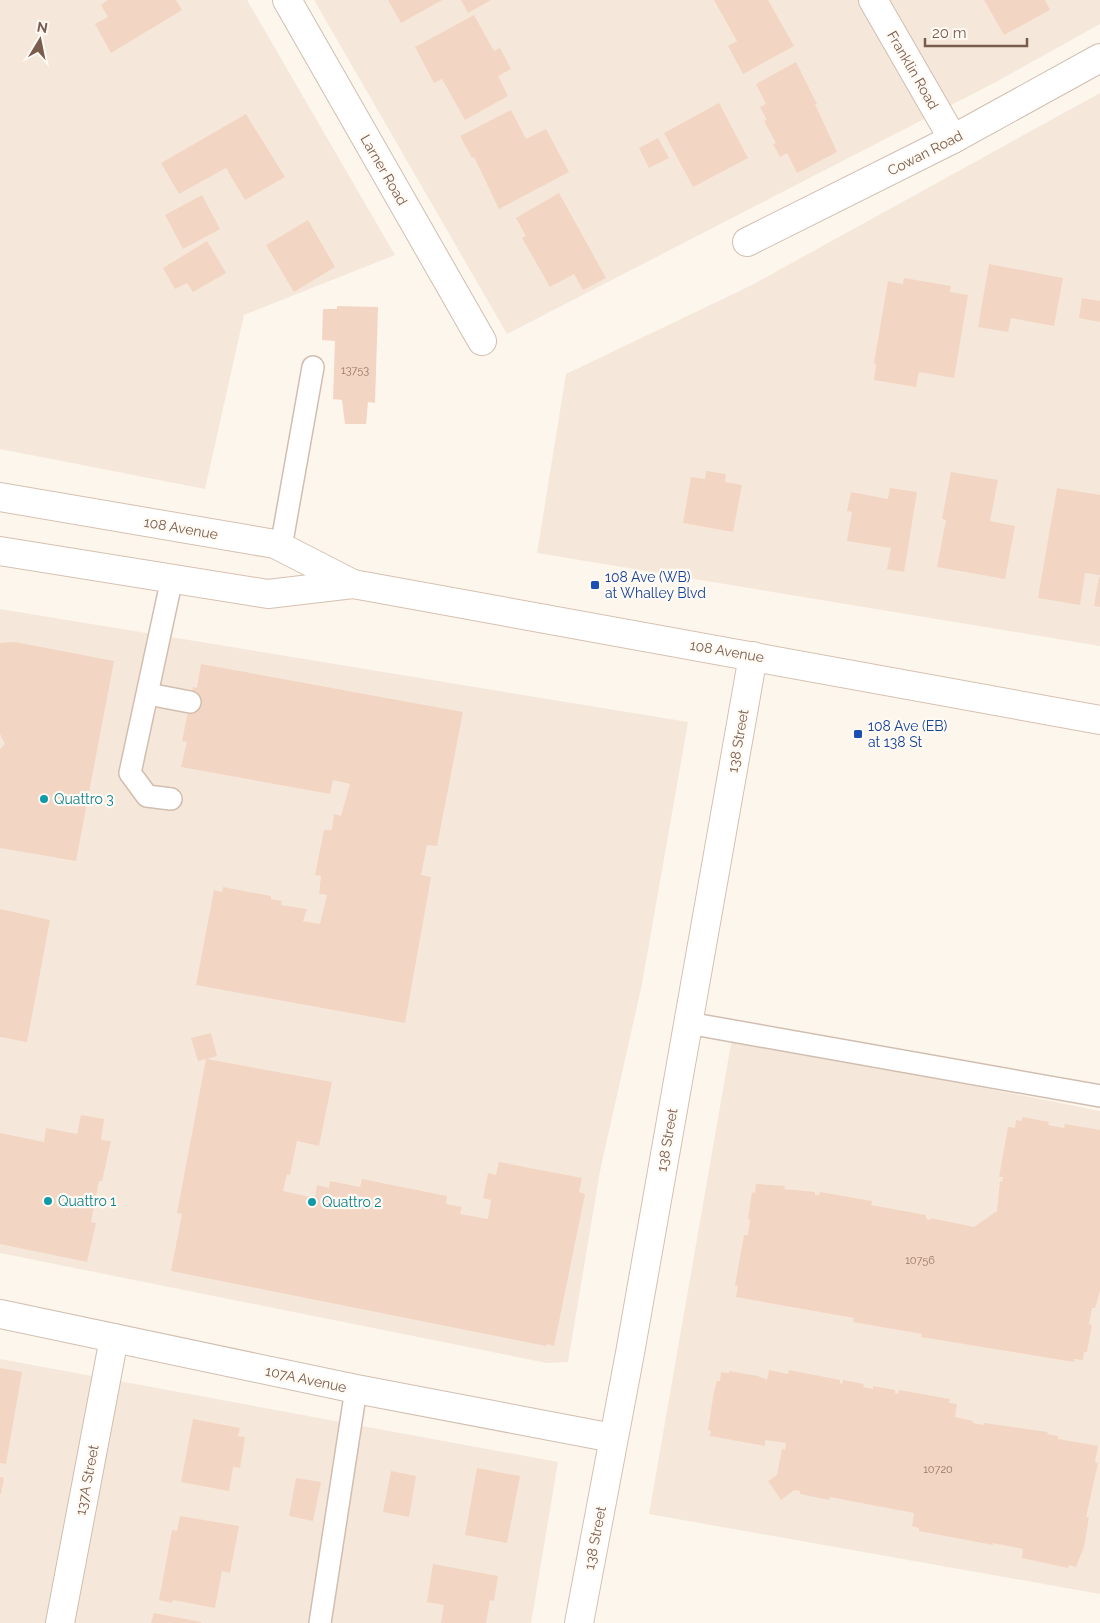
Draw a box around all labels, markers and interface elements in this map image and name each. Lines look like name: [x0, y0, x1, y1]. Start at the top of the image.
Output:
north arrow: [15, 15, 65, 65]
scale bar: [925, 15, 1028, 47]
text: N: [36, 18, 49, 36]
text: 20 m: [932, 24, 967, 42]
street label: Franklin Road: [884, 28, 942, 112]
street label: Cowan Road: [885, 127, 965, 179]
street label: Larner Road: [357, 132, 411, 208]
house number: 13753: [341, 364, 369, 377]
street label: 108 Avenue: [143, 514, 219, 542]
place label: 108 Ave (WB) at Whalley Blvd: [605, 569, 706, 601]
marker: 108 Ave (WB) at Whalley Blvd: [589, 579, 601, 591]
street label: 108 Avenue: [689, 637, 765, 665]
street label: 138 Street: [725, 708, 752, 774]
place label: 108 Ave (EB) at 138 St: [868, 718, 948, 750]
marker: 108 Ave (EB) at 138 St: [852, 728, 864, 740]
place label: Quattro 3: [54, 791, 114, 807]
marker: Quattro 3: [38, 793, 50, 805]
street label: 138 Street: [654, 1107, 681, 1173]
place label: Quattro 1: [58, 1193, 116, 1209]
place label: Quattro 2: [322, 1194, 382, 1210]
marker: Quattro 1: [42, 1195, 54, 1207]
marker: Quattro 2: [306, 1196, 318, 1208]
house number: 10756: [905, 1254, 935, 1267]
street label: 107A Avenue: [264, 1363, 348, 1395]
street label: 137A Street: [72, 1443, 102, 1517]
house number: 10720: [923, 1463, 953, 1476]
street label: 138 Street: [581, 1505, 609, 1571]

